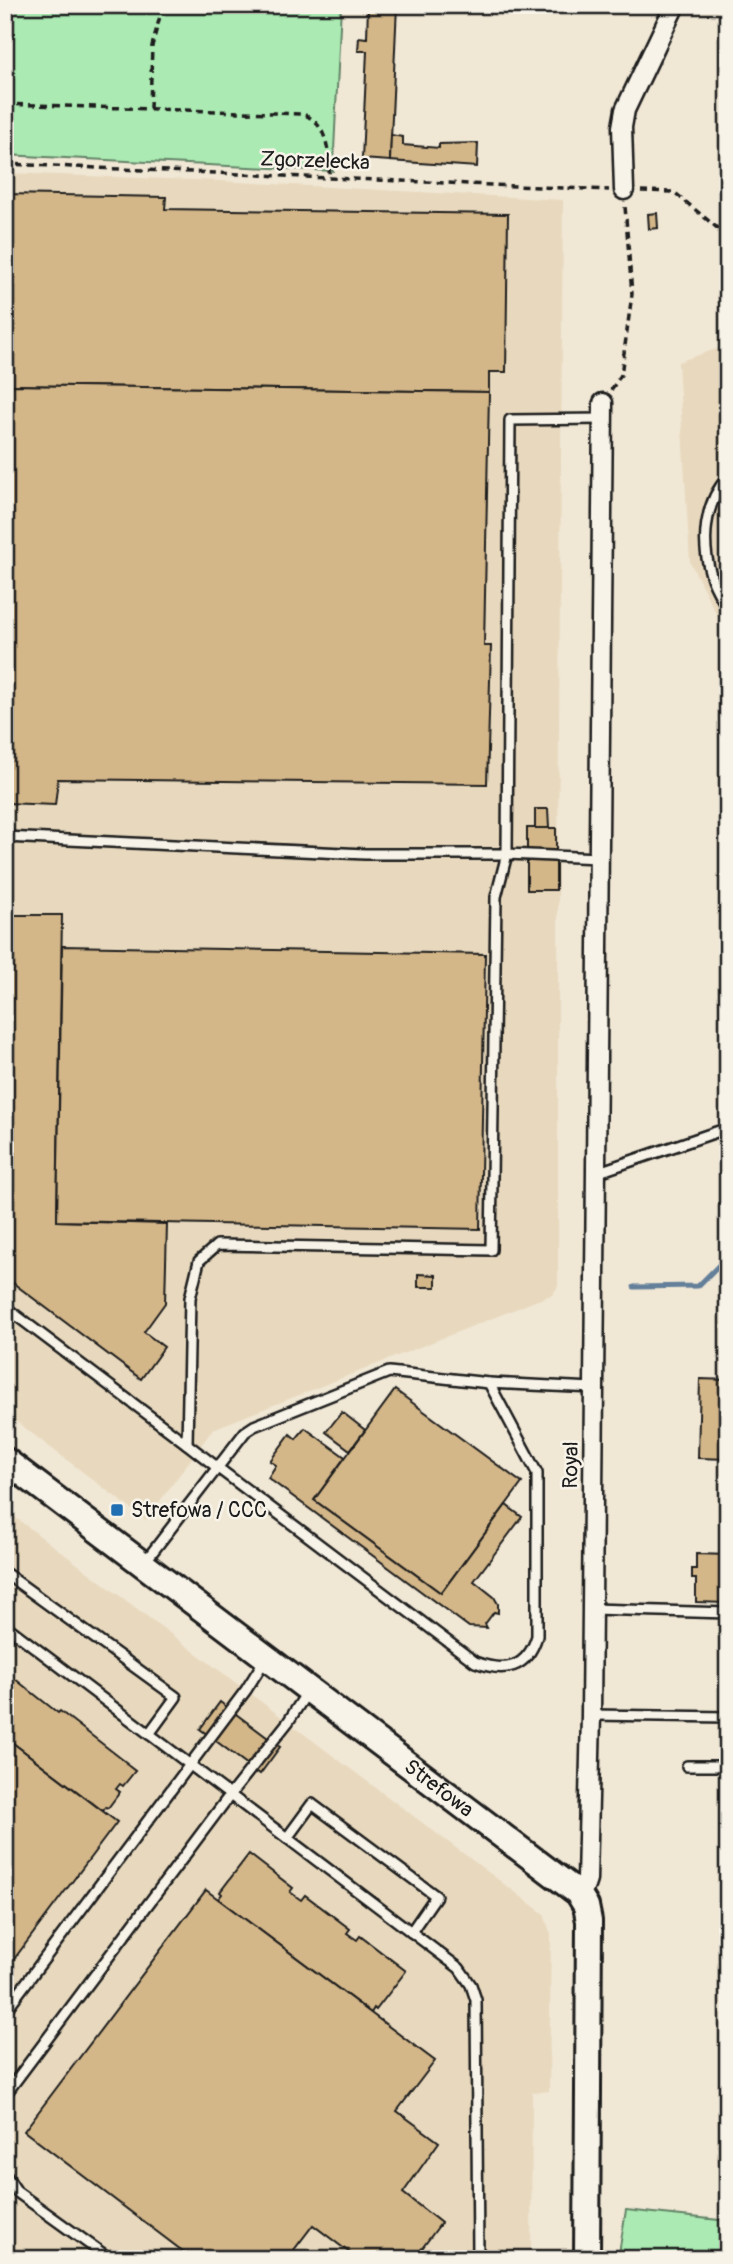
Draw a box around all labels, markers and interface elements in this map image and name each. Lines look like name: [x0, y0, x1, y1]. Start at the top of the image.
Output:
street label: Zgorzelecka: [260, 146, 370, 176]
street label: Royal: [557, 1441, 585, 1489]
place label: Strefowa / CCC: [131, 1497, 267, 1524]
marker: Strefowa / CCC: [109, 1502, 125, 1518]
street label: Strefowa: [399, 1753, 479, 1823]

